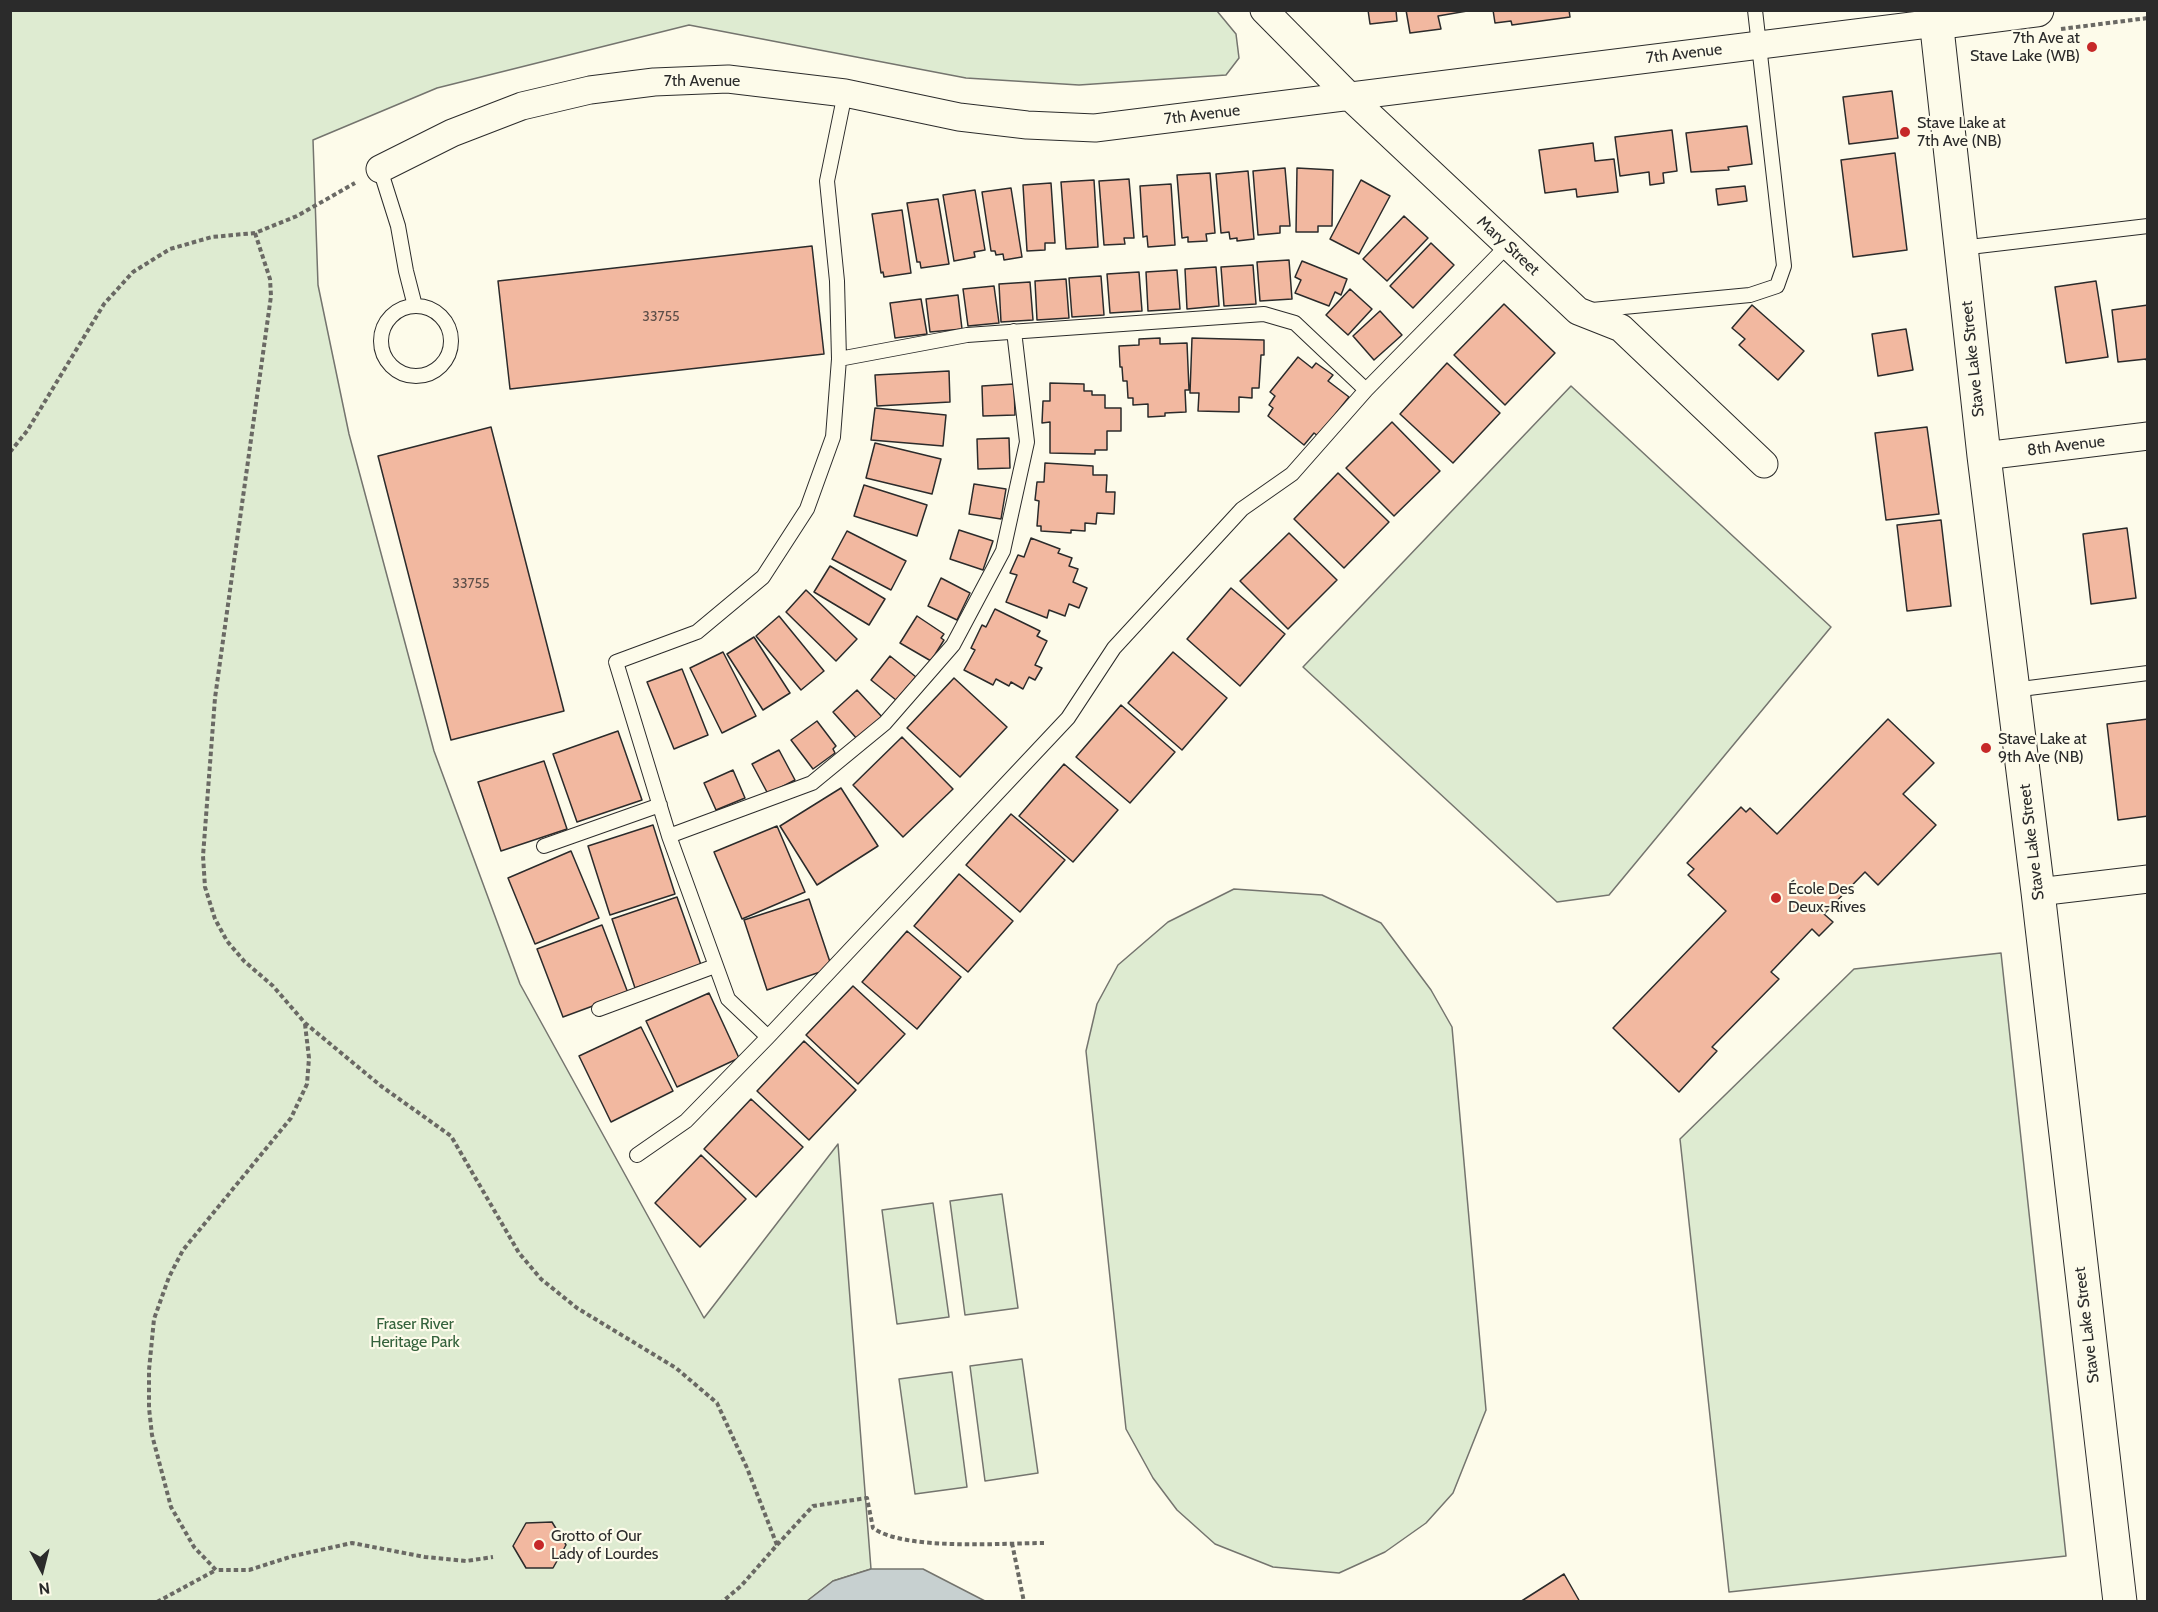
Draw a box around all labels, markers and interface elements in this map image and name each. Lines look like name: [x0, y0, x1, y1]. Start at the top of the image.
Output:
place label: 7th Ave at Stave Lake (WB): [1970, 28, 2080, 66]
street label: 7th Avenue: [1645, 40, 1723, 68]
marker: 7th Ave at Stave Lake (WB): [2085, 40, 2099, 54]
street label: 7th Avenue: [664, 71, 740, 91]
street label: 7th Avenue: [1163, 101, 1241, 129]
place label: Stave Lake at 7th Ave (NB): [1917, 113, 2006, 151]
marker: Stave Lake at 7th Ave (NB): [1898, 125, 1912, 139]
street label: Mary Street: [1473, 212, 1543, 280]
street label: Stave Lake Street: [1957, 300, 1989, 418]
house number: 33755: [642, 309, 680, 325]
street label: 8th Avenue: [2026, 432, 2106, 460]
house number: 33755: [452, 576, 490, 592]
place label: Stave Lake at 9th Ave (NB): [1998, 729, 2087, 767]
marker: Stave Lake at 9th Ave (NB): [1979, 741, 1993, 755]
street label: Stave Lake Street: [2015, 783, 2049, 901]
place label: École Des Deux-Rives: [1788, 879, 1866, 917]
marker: École Des Deux-Rives: [1769, 891, 1783, 905]
street label: Stave Lake Street: [2070, 1266, 2104, 1384]
park label: Fraser River Heritage Park: [370, 1314, 460, 1352]
place label: Grotto of Our Lady of Lourdes: [551, 1526, 658, 1564]
marker: Grotto of Our Lady of Lourdes: [532, 1538, 546, 1552]
north arrow: [12, 1540, 72, 1600]
text: N: [37, 1578, 51, 1598]

